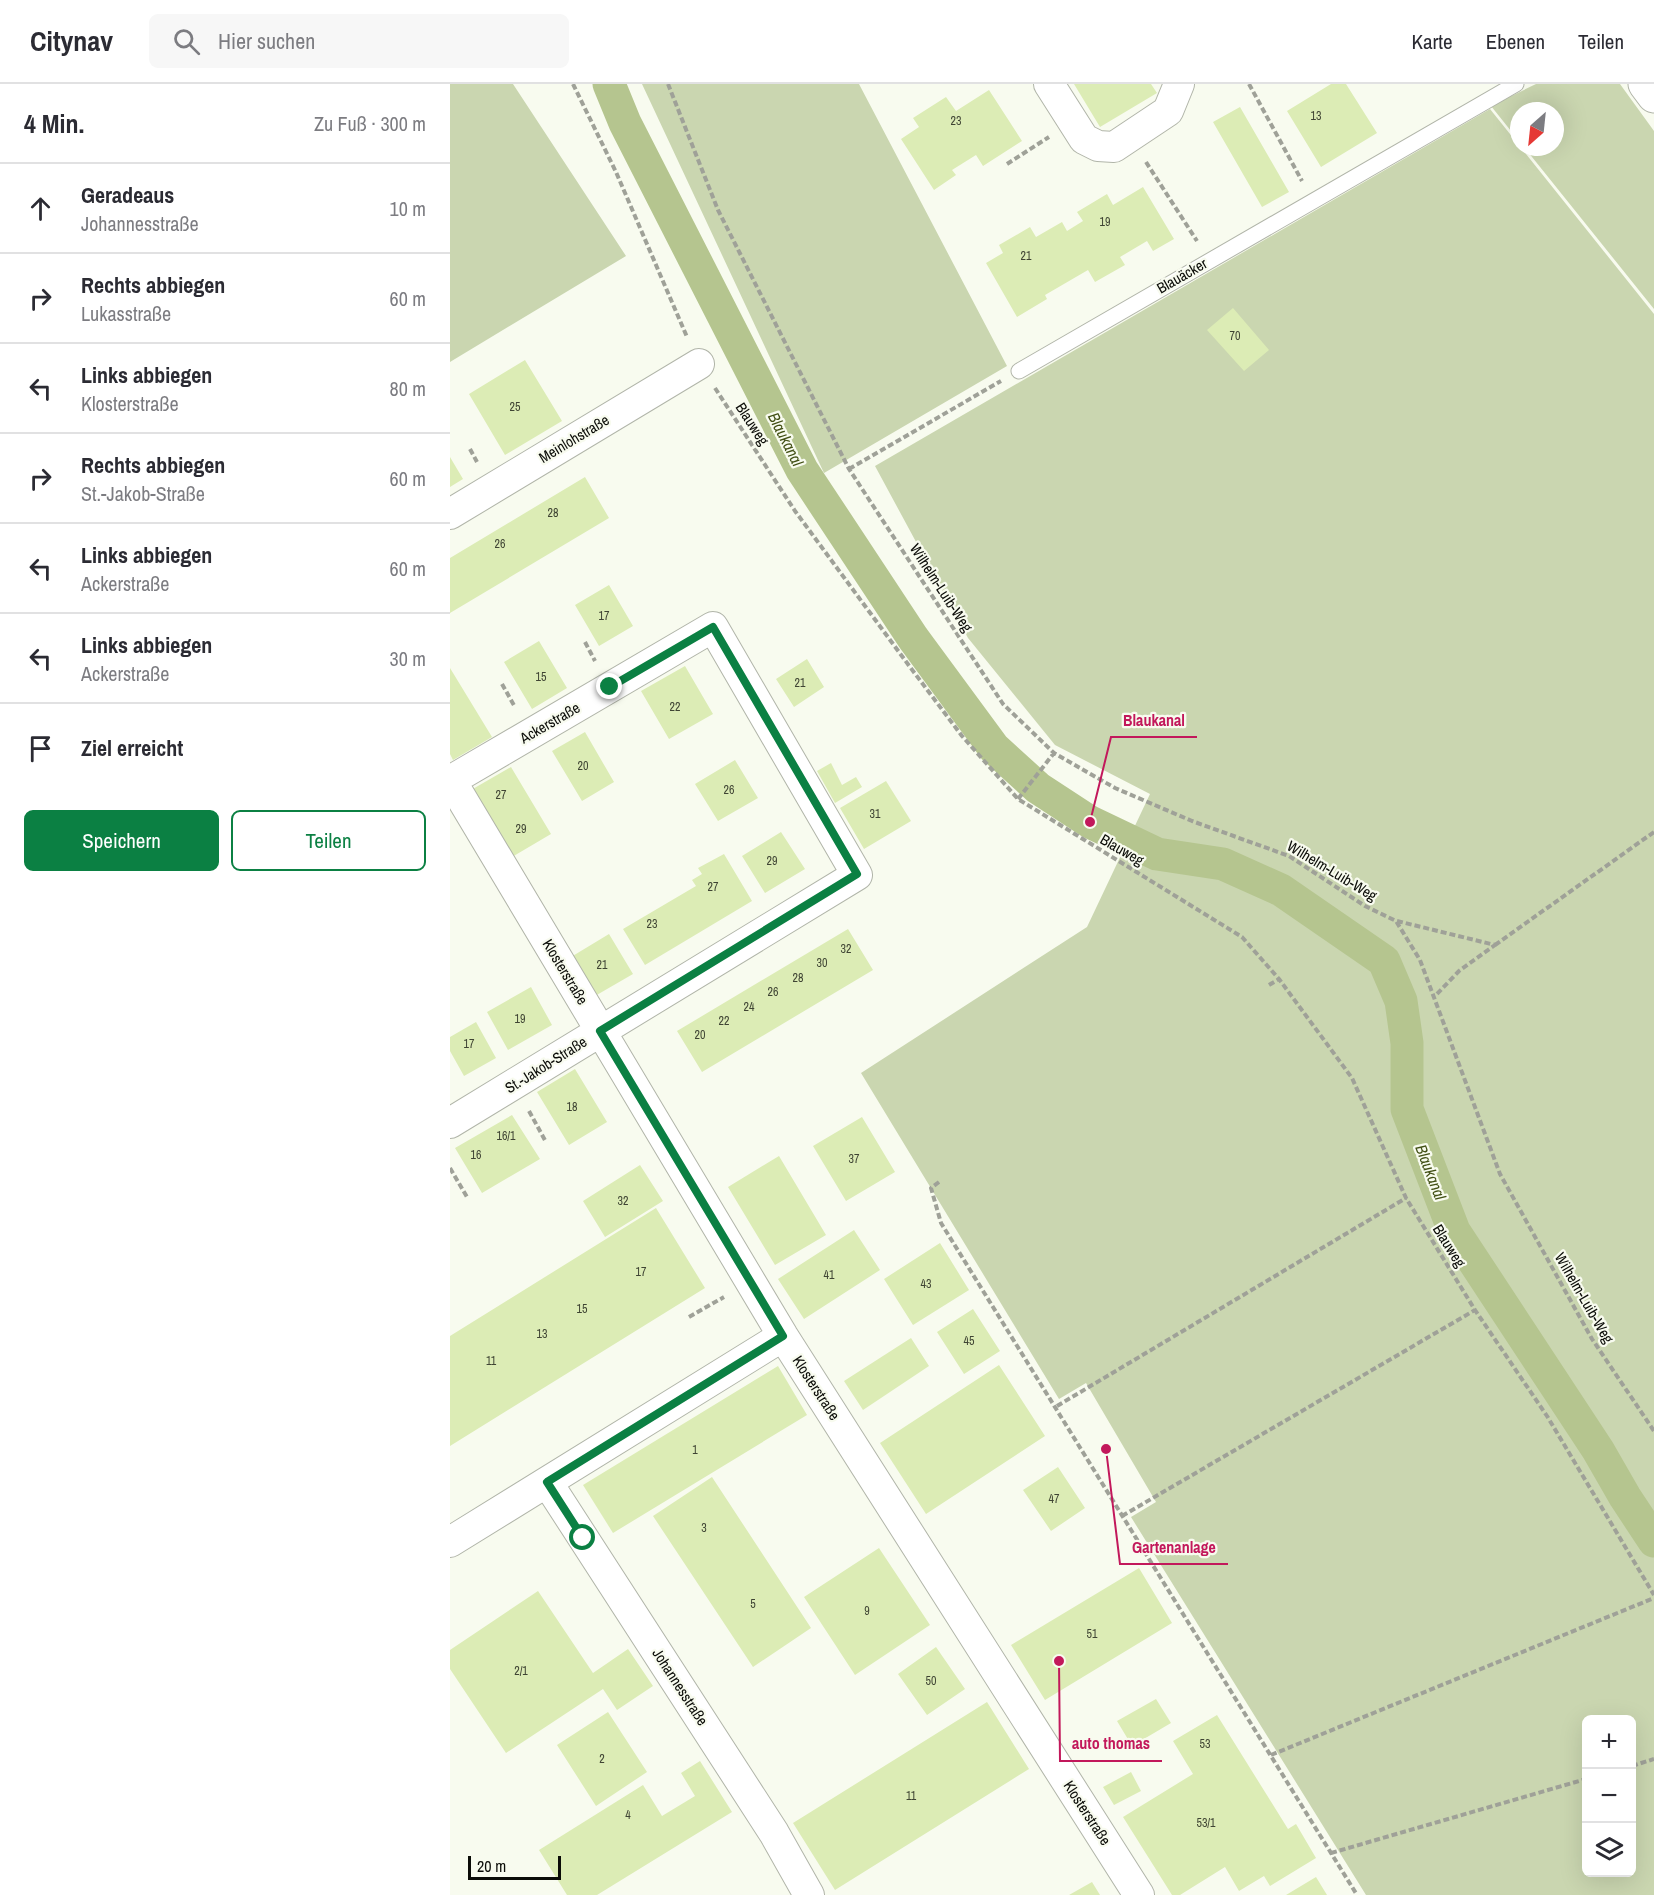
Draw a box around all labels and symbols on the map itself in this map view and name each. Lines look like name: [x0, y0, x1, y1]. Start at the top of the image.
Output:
north arrow: [1510, 102, 1564, 156]
house number: 13: [1311, 108, 1321, 124]
house number: 23: [951, 113, 961, 129]
house number: 19: [1100, 214, 1110, 230]
house number: 21: [1021, 248, 1032, 264]
street label: Blauäcker: [1153, 253, 1211, 298]
house number: 70: [1230, 328, 1240, 344]
street label: Blauweg: [731, 398, 774, 449]
house number: 25: [510, 399, 521, 415]
water label: Blaukanal: [763, 408, 809, 471]
street label: Meinlohstraße: [535, 409, 613, 468]
house number: 28: [548, 505, 558, 521]
house number: 26: [495, 536, 505, 552]
street label: Wilhelm-Luib-Weg: [905, 539, 978, 636]
house number: 17: [599, 608, 610, 624]
house number: 15: [536, 669, 547, 685]
route end: [596, 673, 622, 699]
house number: 21: [795, 675, 806, 691]
street label: Ackerstraße: [515, 697, 584, 749]
house number: 22: [670, 699, 680, 715]
callout: Blaukanal: [1111, 703, 1197, 737]
text: Blaukanal: [1123, 709, 1185, 731]
house number: 20: [578, 758, 588, 774]
house number: 26: [724, 782, 734, 798]
house number: 27: [496, 787, 507, 803]
house number: 31: [870, 806, 881, 822]
house number: 29: [516, 821, 526, 837]
street label: Blauweg: [1097, 829, 1148, 871]
street label: Wilhelm-Luib-Weg: [1283, 835, 1381, 906]
house number: 29: [767, 853, 777, 869]
house number: 27: [708, 879, 719, 895]
house number: 23: [647, 916, 657, 932]
street label: Klosterstraße: [538, 935, 593, 1009]
house number: 32: [841, 941, 851, 957]
house number: 30: [817, 955, 827, 971]
house number: 21: [597, 957, 608, 973]
house number: 28: [793, 970, 803, 986]
house number: 26: [768, 984, 778, 1000]
house number: 24: [744, 999, 755, 1015]
house number: 19: [515, 1011, 525, 1027]
house number: 22: [719, 1013, 729, 1029]
house number: 20: [695, 1027, 705, 1043]
street label: St.-Jakob-Straße: [501, 1031, 591, 1098]
house number: 17: [464, 1036, 475, 1052]
house number: 18: [567, 1099, 577, 1115]
house number: 16/1: [496, 1128, 516, 1144]
water label: Blaukanal: [1410, 1141, 1452, 1204]
house number: 16: [471, 1147, 481, 1163]
house number: 37: [849, 1151, 860, 1167]
house number: 32: [618, 1193, 628, 1209]
street label: Blauweg: [1428, 1220, 1471, 1271]
street label: Wilhelm-Luib-Weg: [1550, 1248, 1619, 1347]
house number: 17: [636, 1264, 647, 1280]
house number: 41: [824, 1267, 835, 1283]
house number: 43: [921, 1276, 931, 1292]
house number: 15: [577, 1301, 588, 1317]
house number: 13: [537, 1326, 547, 1342]
house number: 45: [964, 1333, 975, 1349]
street label: Klosterstraße: [788, 1351, 845, 1424]
house number: 11: [486, 1353, 497, 1369]
house number: 1: [692, 1442, 698, 1458]
house number: 47: [1049, 1491, 1060, 1507]
house number: 3: [701, 1520, 707, 1536]
route start: [569, 1524, 595, 1550]
callout: Gartenanlage: [1120, 1530, 1228, 1564]
text: Gartenanlage: [1132, 1536, 1216, 1558]
house number: 5: [750, 1596, 756, 1612]
house number: 9: [864, 1603, 870, 1619]
house number: 51: [1087, 1626, 1098, 1642]
street label: Johannesstraße: [648, 1644, 713, 1730]
house number: 2/1: [514, 1663, 528, 1679]
house number: 50: [926, 1673, 936, 1689]
callout: auto thomas: [1060, 1727, 1162, 1761]
text: auto thomas: [1072, 1732, 1150, 1754]
house number: 53: [1200, 1736, 1210, 1752]
house number: 2: [599, 1751, 605, 1767]
street label: Klosterstraße: [1059, 1776, 1116, 1849]
house number: 11: [906, 1788, 917, 1804]
house number: 4: [625, 1807, 631, 1823]
house number: 53/1: [1196, 1815, 1216, 1831]
scale bar: [468, 1853, 561, 1880]

